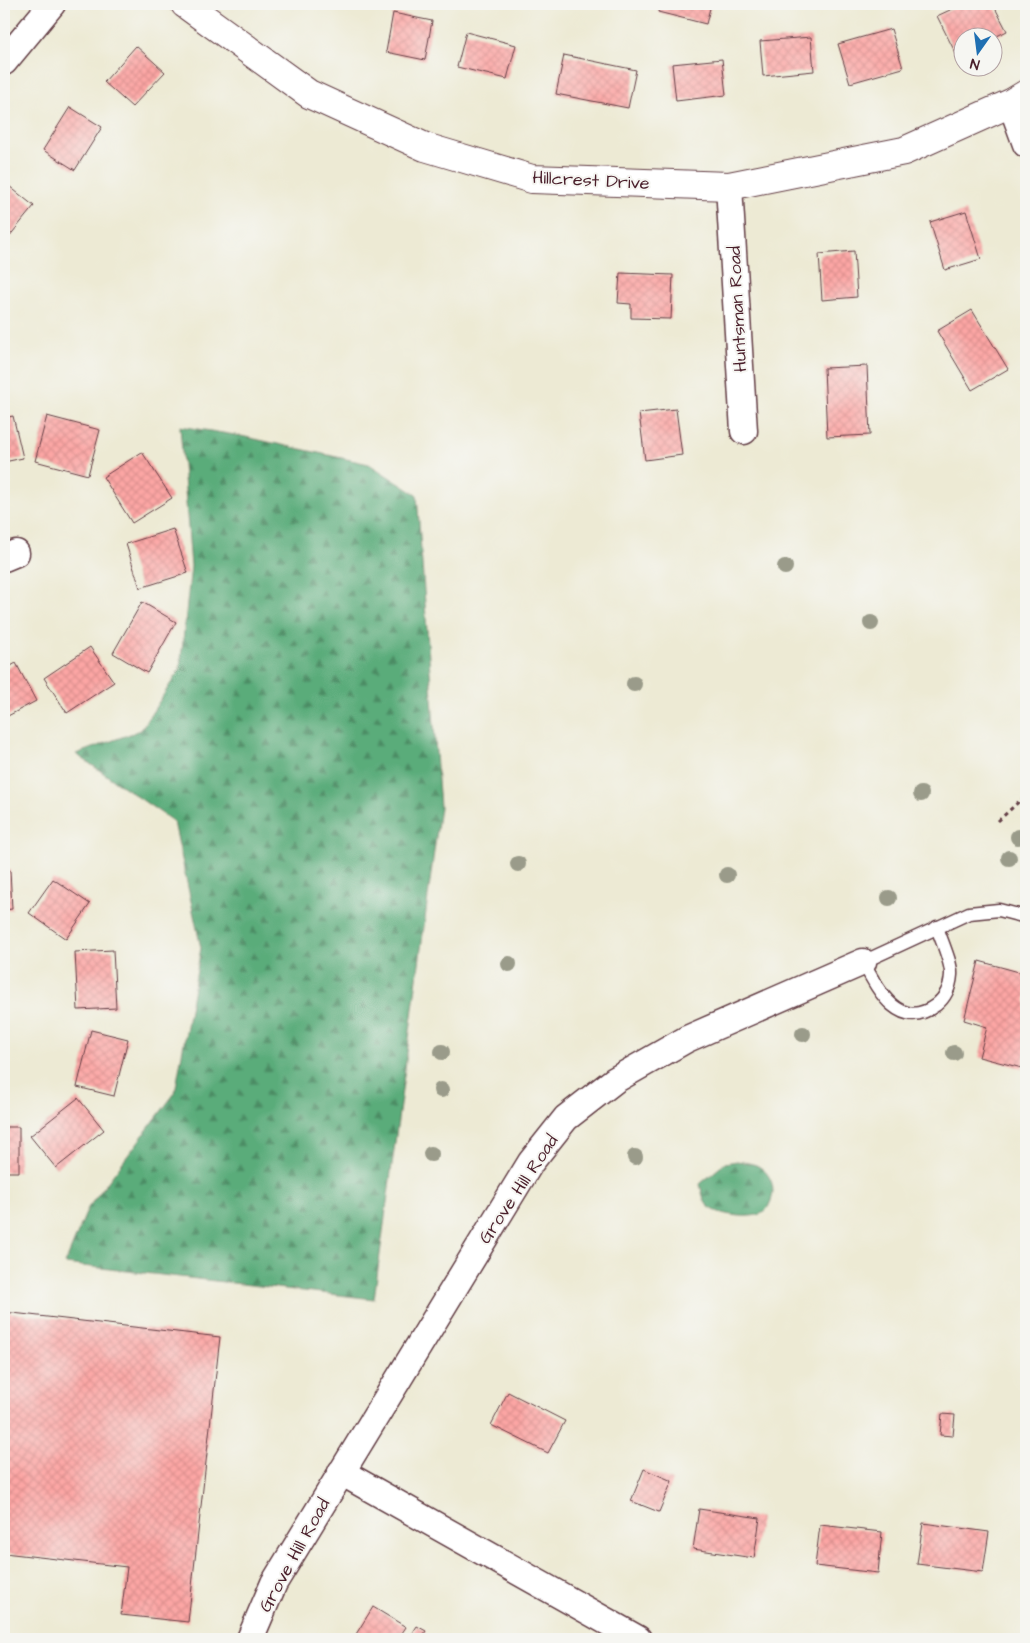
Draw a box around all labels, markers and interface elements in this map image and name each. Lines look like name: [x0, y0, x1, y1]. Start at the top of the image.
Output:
north arrow: [952, 28, 1002, 78]
text: N: [968, 53, 982, 74]
street label: Hillcrest Drive: [532, 165, 650, 196]
street label: Huntsman Road: [722, 245, 753, 373]
street label: Grove Hill Road: [473, 1130, 564, 1249]
street label: Grove Hill Road: [253, 1494, 336, 1617]

